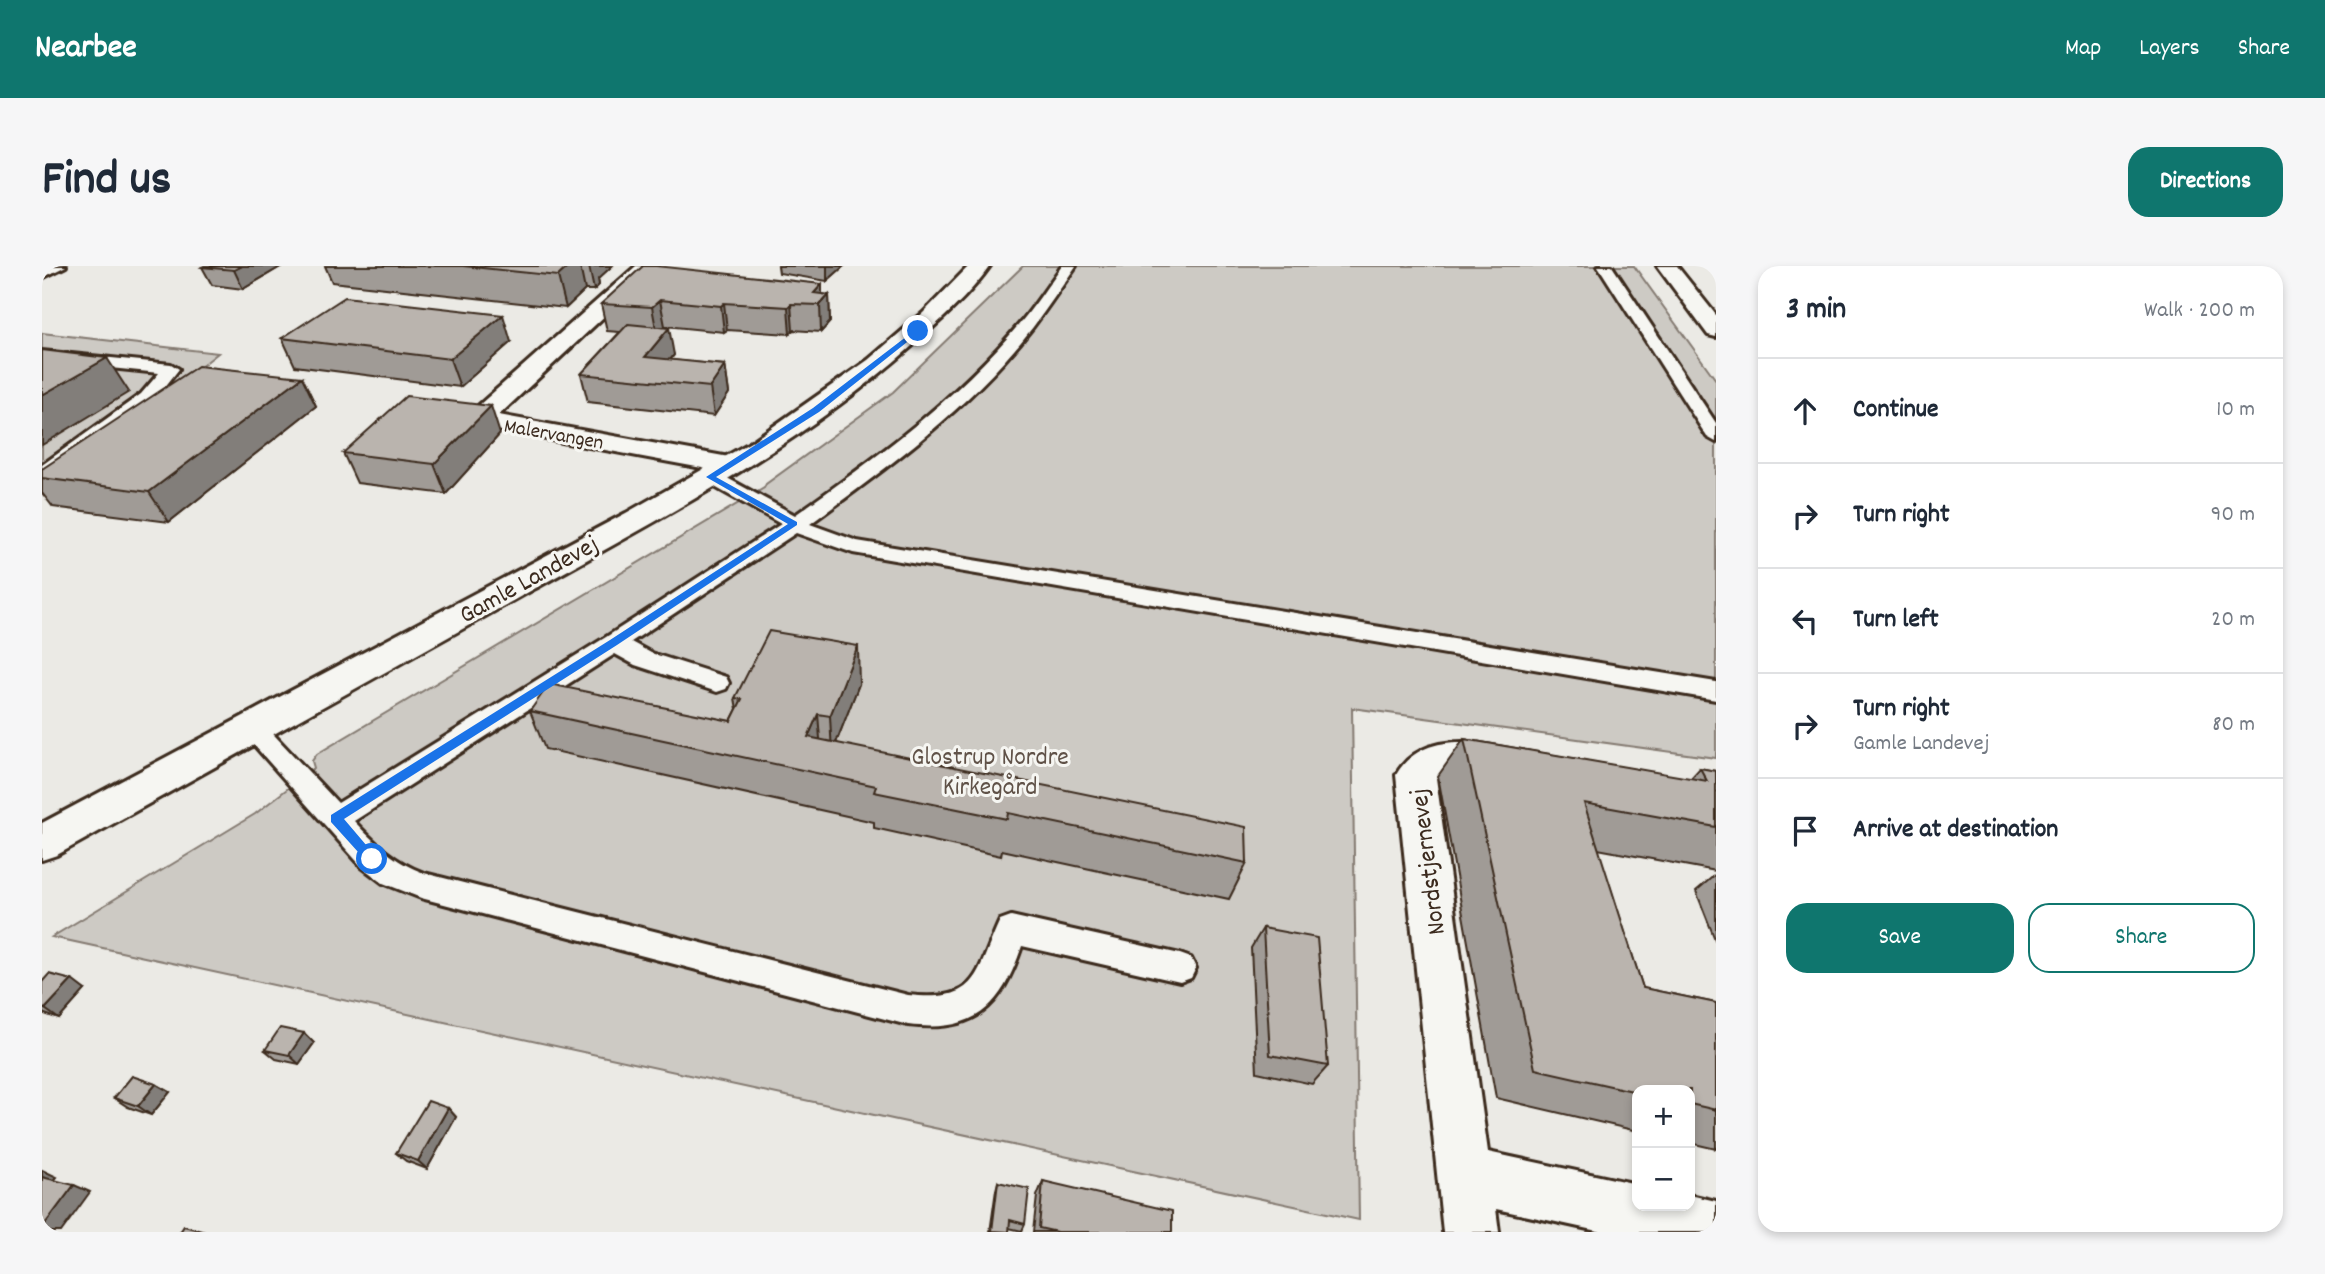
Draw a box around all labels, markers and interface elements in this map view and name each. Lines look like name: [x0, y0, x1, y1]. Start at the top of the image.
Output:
text: Nearbee: [35, 26, 137, 73]
text: Map: [2065, 32, 2101, 66]
text: Layers: [2139, 32, 2200, 66]
text: Share: [2238, 32, 2290, 66]
text: Find us: [42, 147, 171, 217]
button: Directions: [2128, 147, 2283, 217]
text: 3 min: [1786, 290, 1846, 333]
text: Walk · 200 m: [2144, 295, 2255, 328]
route end: [902, 315, 933, 346]
icon: ahead: [1786, 392, 1824, 430]
text: Continue: [1853, 392, 1938, 429]
text: 10 m: [2216, 394, 2255, 427]
street label: Malervangen: [501, 412, 606, 459]
icon: right: [1786, 497, 1824, 535]
text: Turn right: [1853, 497, 1950, 534]
text: 90 m: [2211, 499, 2255, 532]
street label: Gamle Landevej: [453, 527, 606, 635]
icon: left: [1786, 602, 1824, 640]
text: Turn left: [1853, 602, 1939, 639]
text: 20 m: [2211, 604, 2255, 637]
text: Turn right: [1853, 691, 1950, 728]
icon: right: [1786, 707, 1824, 745]
text: 80 m: [2212, 709, 2255, 742]
text: Gamle Landevej: [1853, 728, 1990, 761]
park label: Glostrup Nordre Kirkegård: [911, 740, 1069, 807]
street label: Nordstjernevej: [1402, 786, 1457, 937]
icon: arrive: [1786, 812, 1824, 850]
text: Arrive at destination: [1853, 812, 2058, 849]
route start: [356, 843, 387, 874]
button: Save: [1786, 903, 2014, 973]
button: Share: [2028, 903, 2255, 973]
map controls: [1632, 1085, 1695, 1211]
button: +: [1632, 1085, 1695, 1148]
button: −: [1632, 1148, 1695, 1211]

